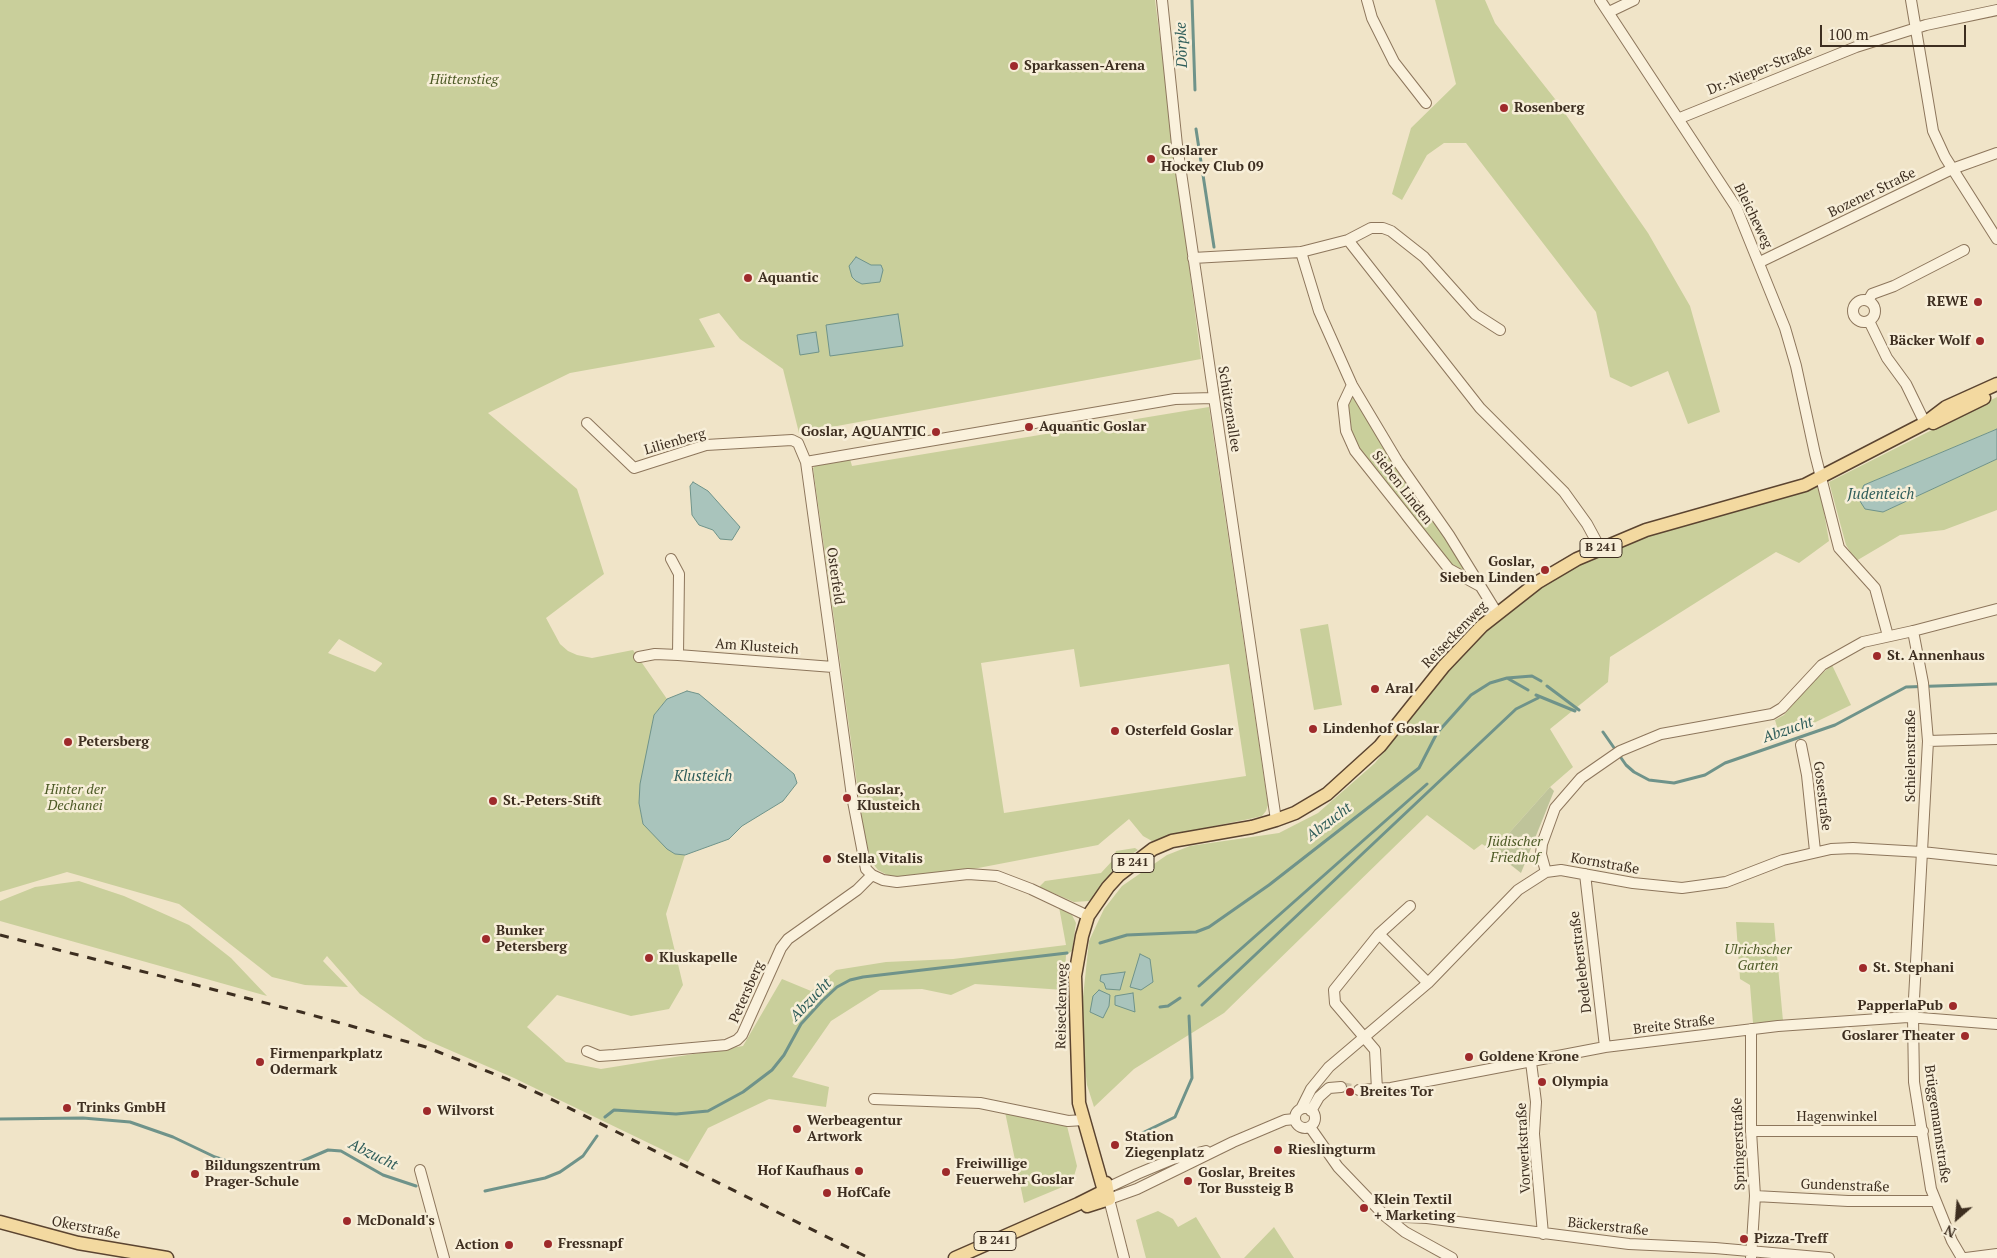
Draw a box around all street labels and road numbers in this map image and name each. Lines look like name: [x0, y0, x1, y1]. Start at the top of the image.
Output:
street label: Dr.-Nieper-Straße: [1705, 41, 1815, 99]
street label: Bozener Straße: [1826, 165, 1918, 221]
street label: Bleicheweg: [1730, 181, 1776, 251]
street label: Schützenallee: [1214, 365, 1244, 453]
street label: Lilienberg: [642, 425, 708, 459]
street label: Sieben Linden: [1368, 448, 1436, 528]
road number: B 241: [1580, 538, 1622, 558]
street label: Osterfeld: [823, 546, 847, 606]
street label: Reiseckenweg: [1419, 598, 1491, 672]
street label: Am Klusteich: [715, 636, 799, 658]
street label: Schielenstraße: [1903, 710, 1919, 802]
street label: Gosestraße: [1809, 760, 1835, 832]
street label: Kornstraße: [1569, 850, 1641, 878]
road number: B 241: [1112, 854, 1154, 872]
street label: Dedeleberstraße: [1566, 910, 1596, 1014]
street label: Petersberg: [726, 958, 768, 1026]
street label: Reiseckenweg: [1053, 963, 1071, 1049]
street label: Breite Straße: [1632, 1012, 1716, 1038]
street label: Brüggemannstraße: [1920, 1064, 1954, 1184]
street label: Springerstraße: [1729, 1097, 1749, 1191]
street label: Vorwerkstraße: [1513, 1102, 1535, 1194]
street label: Hagenwinkel: [1796, 1109, 1878, 1125]
street label: Gundenstraße: [1800, 1176, 1890, 1196]
street label: Okerstraße: [50, 1213, 122, 1243]
street label: Bäckerstraße: [1567, 1214, 1649, 1240]
road number: B 241: [974, 1232, 1016, 1250]

